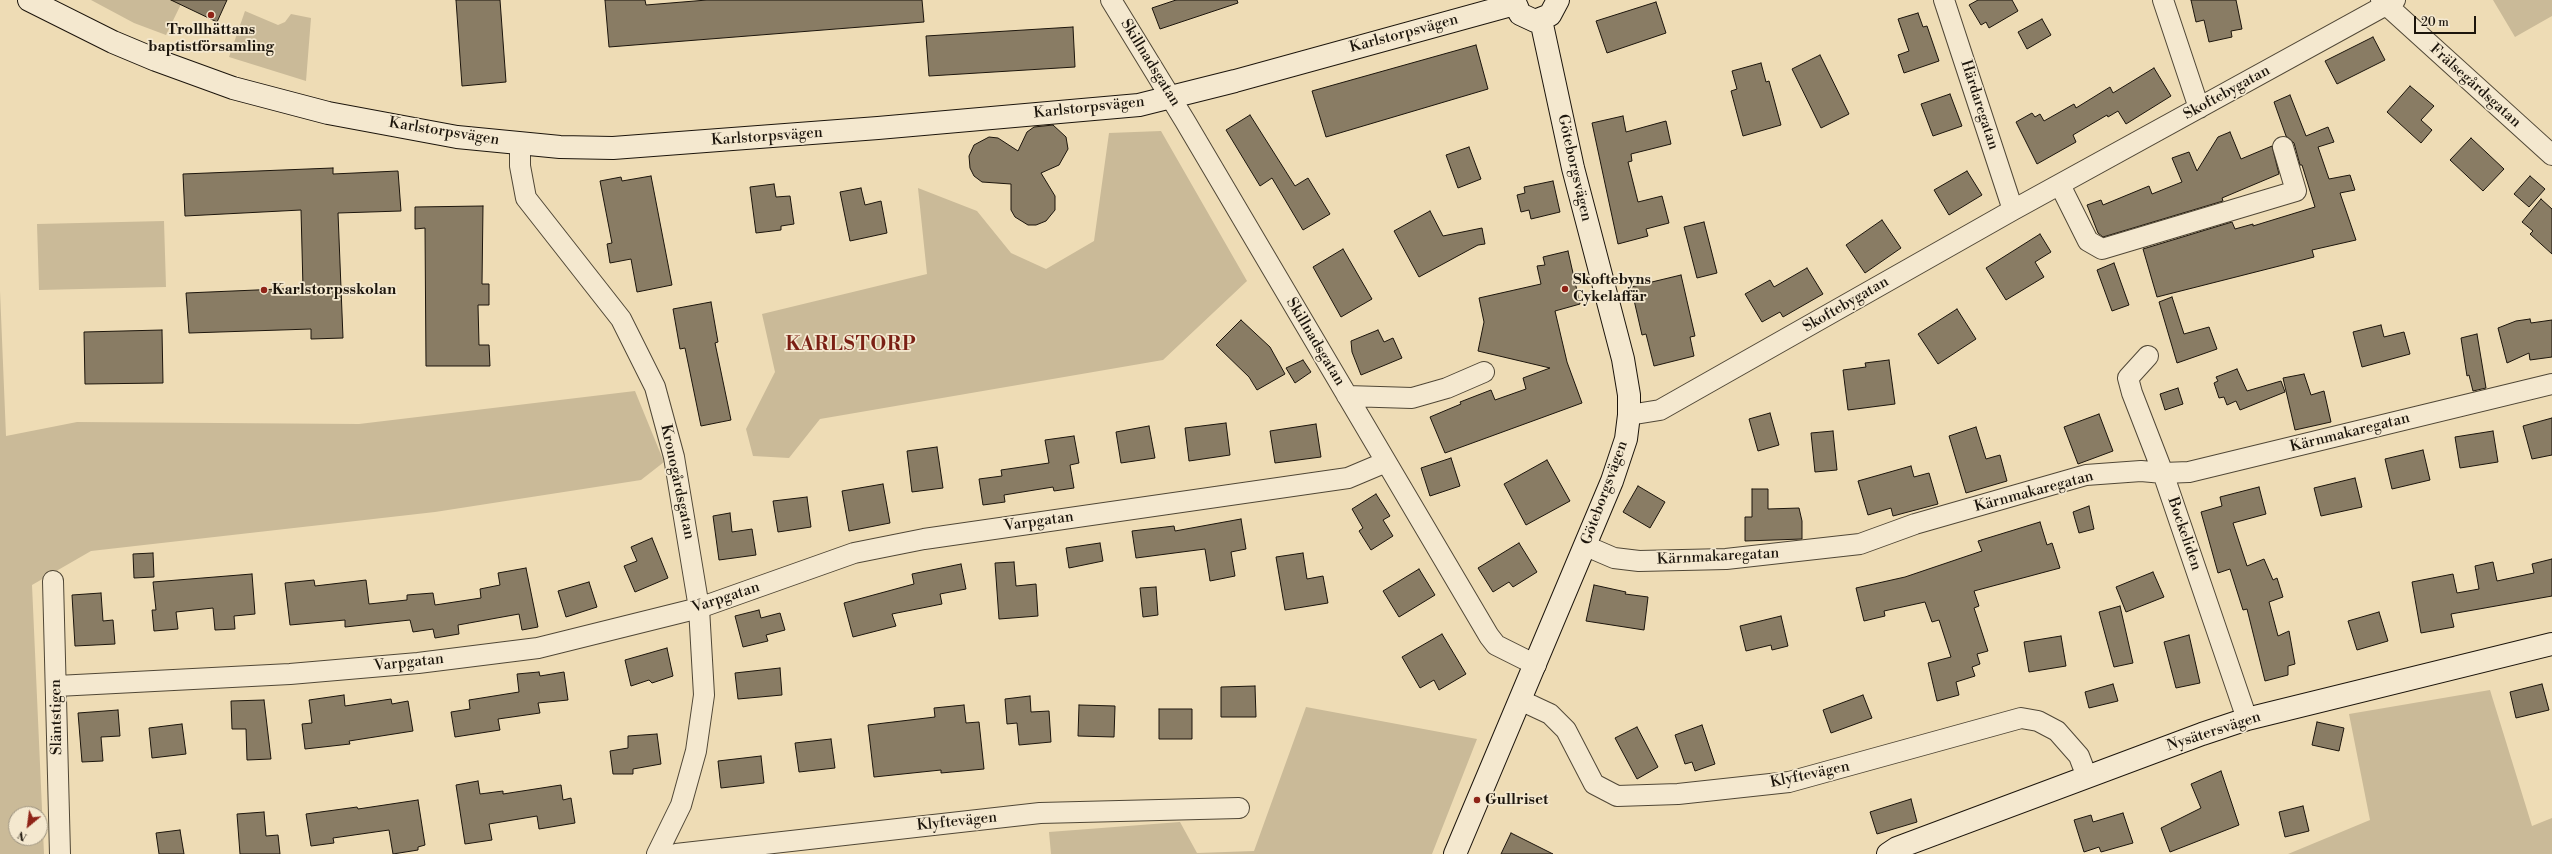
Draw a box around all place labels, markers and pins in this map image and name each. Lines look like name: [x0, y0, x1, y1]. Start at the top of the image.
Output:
marker: Trollhättans baptistförsamling: [206, 10, 216, 20]
place label: Trollhättans baptistförsamling: [148, 21, 274, 56]
place label: Skoftebyns Cykelaffär: [1573, 271, 1651, 306]
place label: Karlstorpsskolan: [272, 281, 396, 299]
marker: Skoftebyns Cykelaffär: [1560, 284, 1570, 294]
marker: Karlstorpsskolan: [259, 285, 269, 295]
place label: Gullriset: [1485, 791, 1548, 809]
marker: Gullriset: [1472, 795, 1482, 805]

